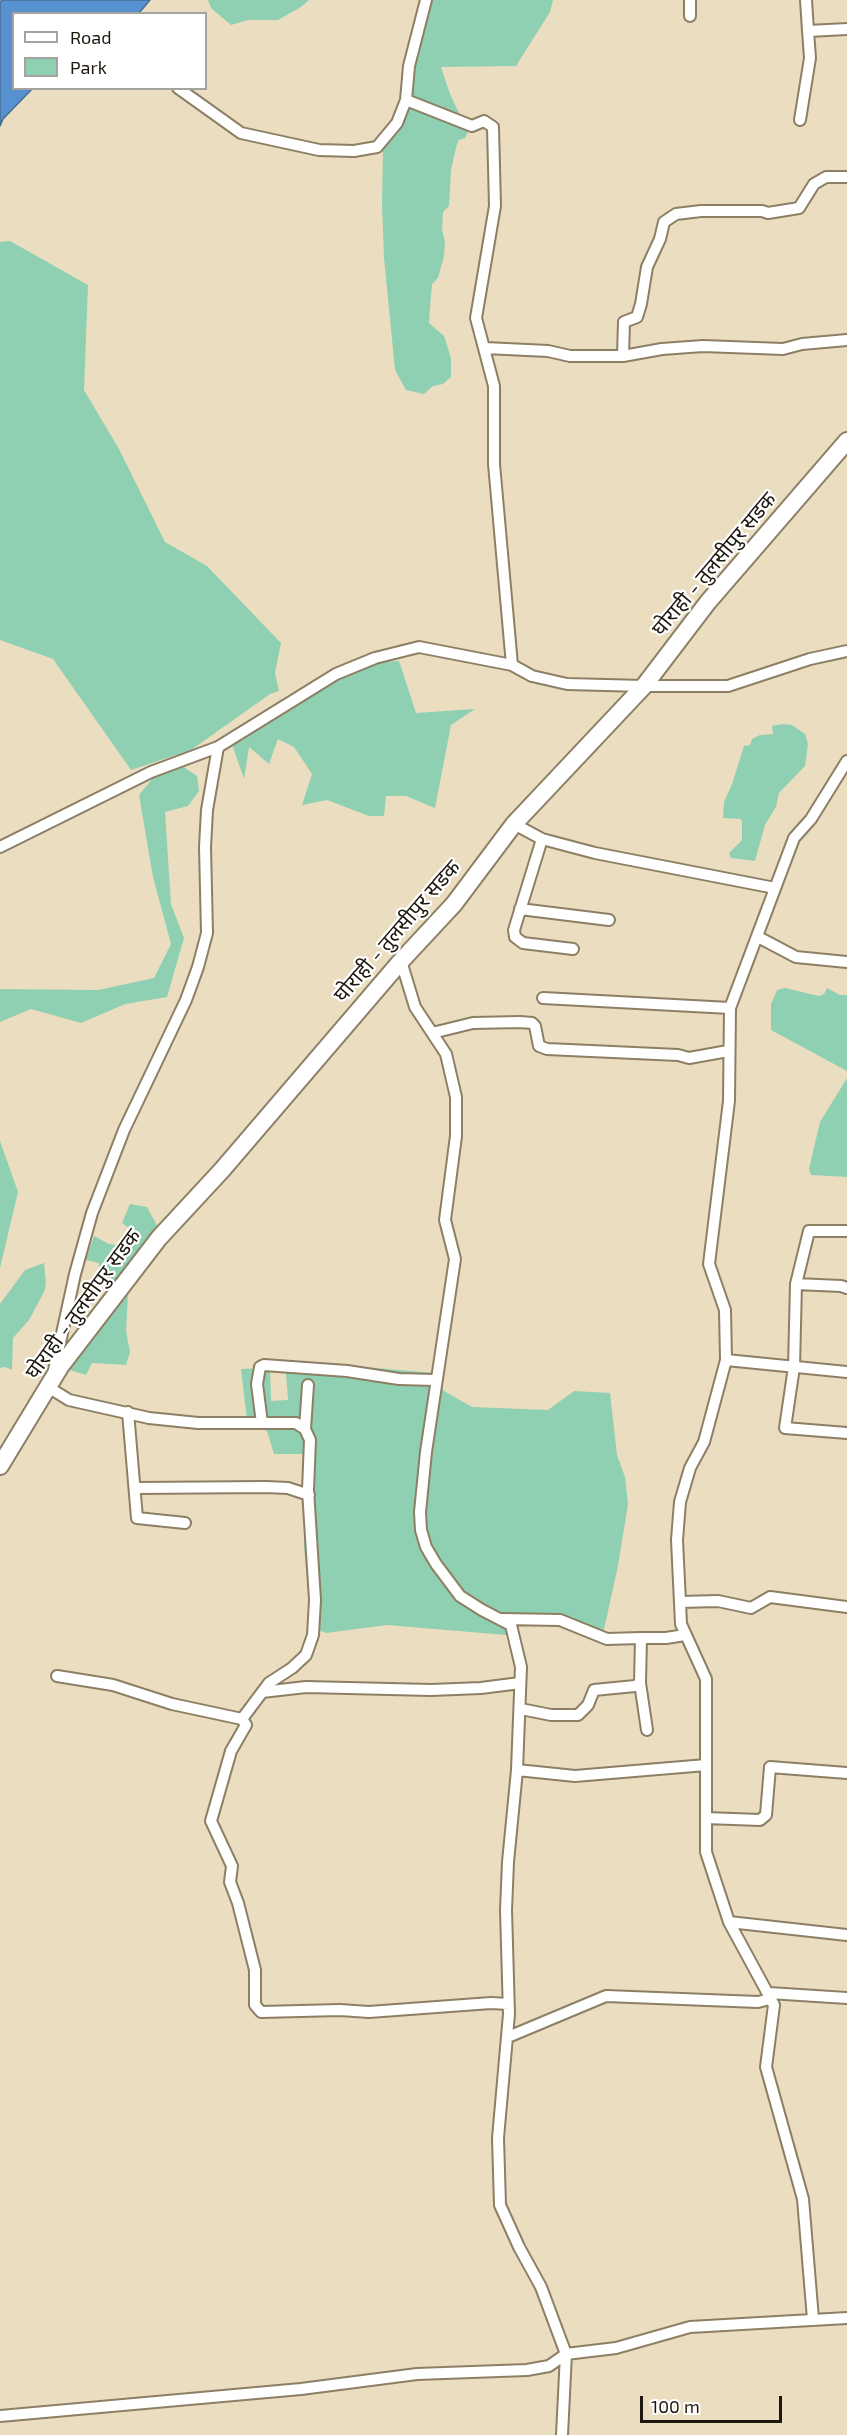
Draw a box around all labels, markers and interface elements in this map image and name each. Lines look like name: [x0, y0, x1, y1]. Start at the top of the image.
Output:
legend: [12, 12, 207, 90]
text: Road: [70, 26, 111, 48]
text: Park: [70, 56, 107, 78]
street label: घोराही - तुलसीपुर सडक: [647, 487, 781, 641]
street label: घोराही - तुलसीपुर सडक: [328, 855, 466, 1007]
street label: घोराही - तुलसीपुर सडक: [20, 1224, 146, 1384]
scale bar: [643, 2384, 786, 2422]
text: 100 m: [651, 2395, 700, 2417]

